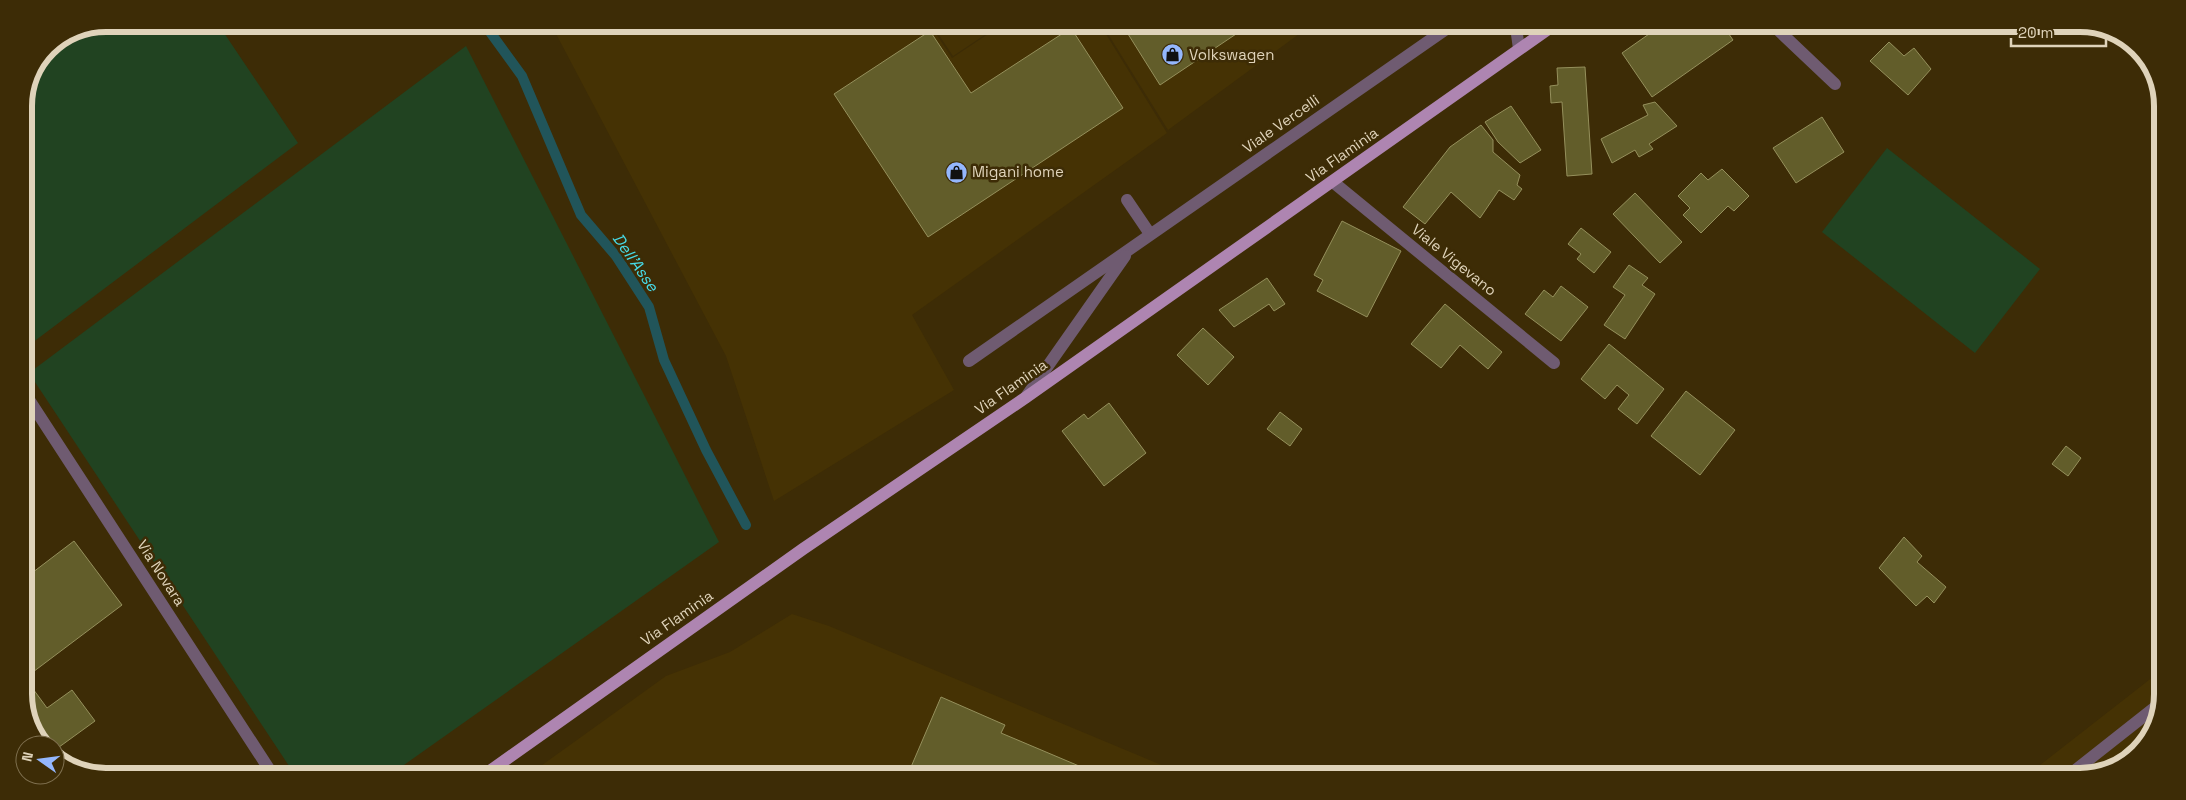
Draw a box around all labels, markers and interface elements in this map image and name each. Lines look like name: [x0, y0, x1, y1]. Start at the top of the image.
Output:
scale bar: [2011, 15, 2106, 47]
text: 20 m: [2018, 23, 2053, 42]
shop icon: Volkswagen: [1161, 43, 1185, 67]
place label: Volkswagen: [1189, 45, 1274, 64]
street label: Viale Vercelli: [1239, 90, 1323, 157]
street label: Via Flaminia: [1302, 123, 1382, 186]
shop icon: Migani home: [944, 160, 968, 184]
place label: Migani home: [972, 162, 1064, 181]
street label: Viale Vigevano: [1408, 220, 1501, 300]
water label: Dell'Asse: [608, 229, 664, 296]
street label: Via Flaminia: [971, 355, 1051, 418]
street label: Via Novara: [133, 536, 190, 610]
street label: Via Flaminia: [637, 586, 717, 649]
north arrow: [15, 735, 65, 785]
text: N: [18, 750, 37, 764]

